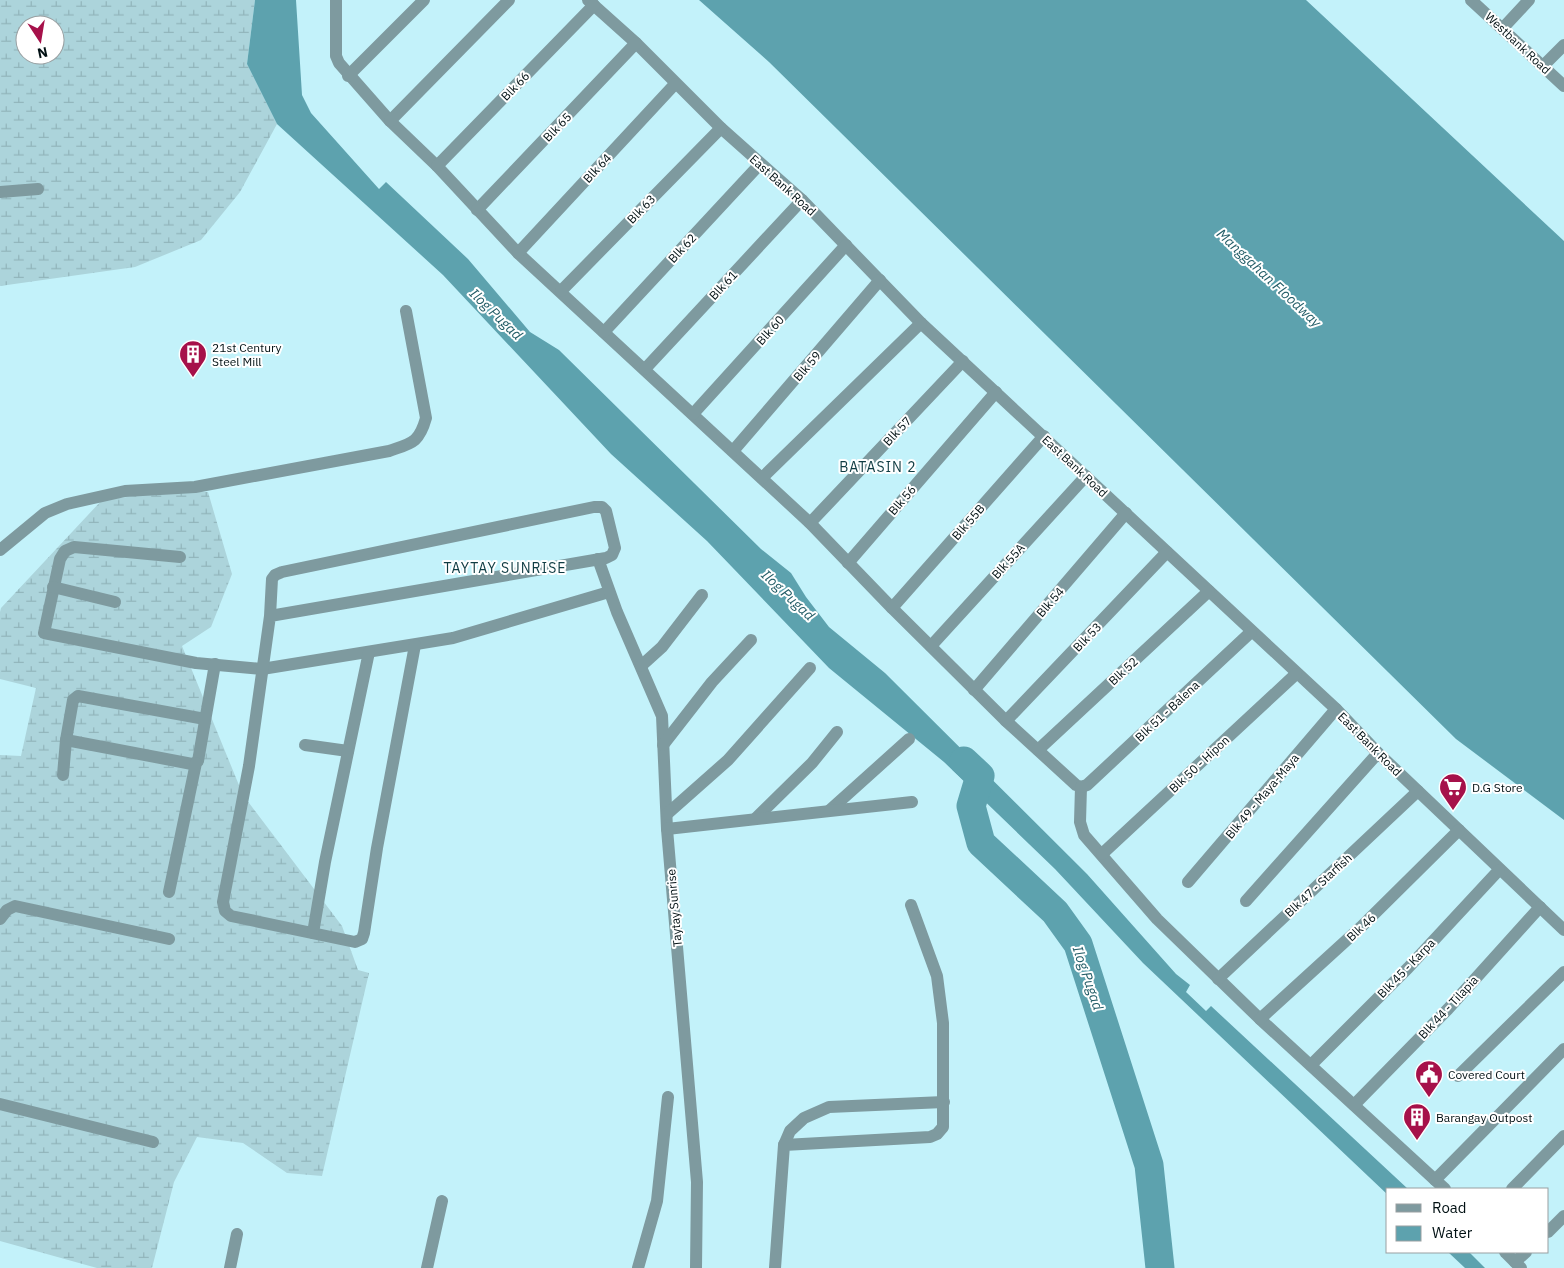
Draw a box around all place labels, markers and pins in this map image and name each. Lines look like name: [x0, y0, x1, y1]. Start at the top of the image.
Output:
building icon: 21st Century Steel Mill: [178, 339, 208, 378]
place label: 21st Century Steel Mill: [212, 340, 282, 369]
supermarket icon: D.G Store: [1438, 772, 1468, 811]
place label: D.G Store: [1472, 780, 1523, 795]
public building icon: Covered Court: [1414, 1059, 1444, 1098]
place label: Covered Court: [1448, 1067, 1525, 1082]
building icon: Barangay Outpost: [1402, 1102, 1432, 1141]
place label: Barangay Outpost: [1436, 1110, 1532, 1125]

